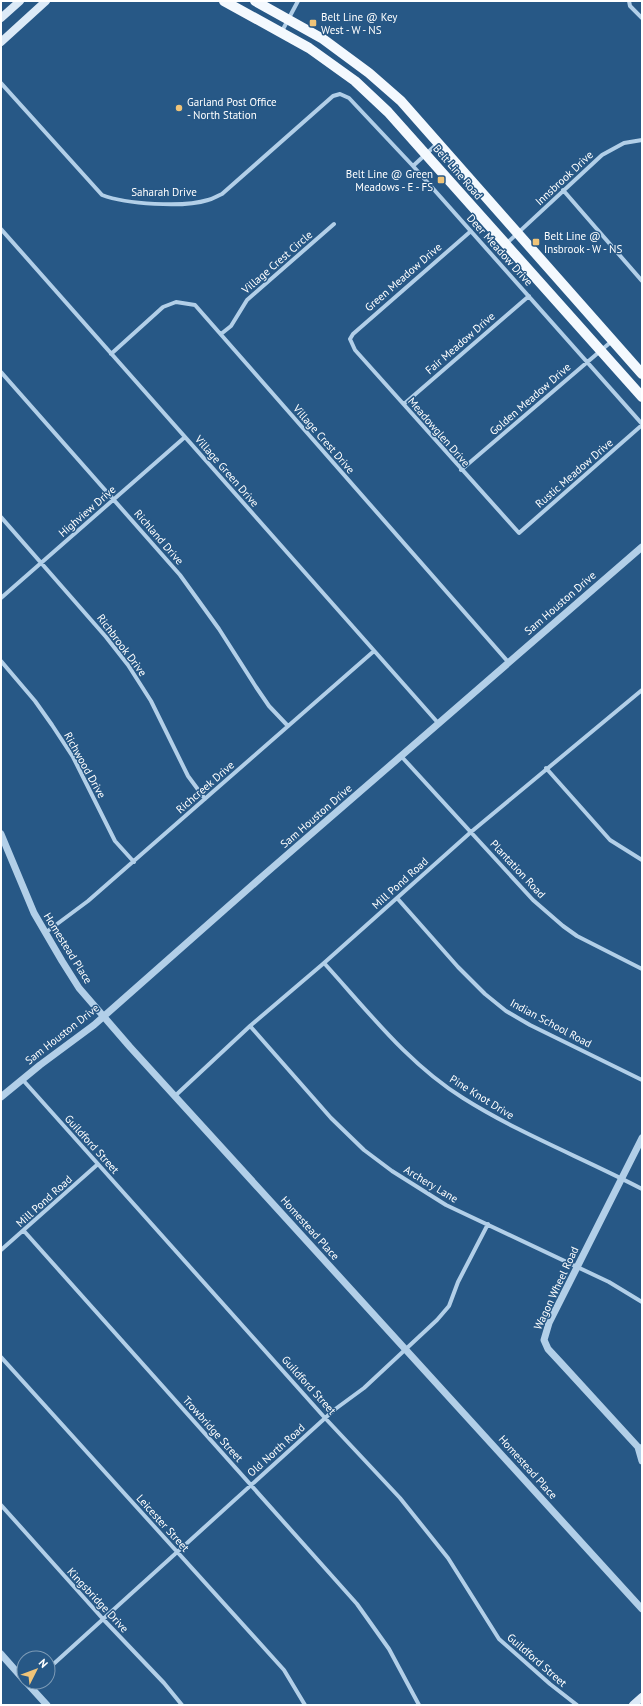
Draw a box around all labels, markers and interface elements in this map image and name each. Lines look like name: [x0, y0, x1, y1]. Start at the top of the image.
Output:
place label: Belt Line @ Key West - W - NS: [321, 10, 398, 37]
marker: Belt Line @ Key West - W - NS: [308, 18, 318, 28]
place label: Garland Post Office - North Station: [187, 95, 277, 122]
marker: Garland Post Office - North Station: [174, 103, 184, 113]
street label: Belt Line Road: [430, 142, 486, 202]
street label: Innsbrook Drive: [532, 147, 596, 208]
place label: Belt Line @ Green Meadows - E - FS: [346, 167, 433, 194]
marker: Belt Line @ Green Meadows - E - FS: [436, 175, 446, 185]
street label: Saharah Drive: [131, 185, 197, 199]
street label: Deer Meadow Drive: [464, 211, 536, 289]
street label: Village Crest Circle: [238, 227, 315, 297]
place label: Belt Line @ Insbrook - W - NS: [544, 229, 622, 256]
marker: Belt Line @ Insbrook - W - NS: [531, 237, 541, 247]
street label: Green Meadow Drive: [362, 240, 445, 314]
street label: Fair Meadow Drive: [422, 309, 498, 377]
street label: Golden Meadow Drive: [486, 360, 574, 438]
street label: Meadowglen Drive: [405, 394, 473, 470]
street label: Village Crest Drive: [290, 401, 358, 477]
street label: Village Green Drive: [191, 431, 262, 510]
street label: Rustic Meadow Drive: [532, 435, 616, 510]
street label: Highview Drive: [55, 482, 119, 540]
street label: Richland Drive: [131, 506, 187, 568]
street label: Sam Houston Drive: [521, 568, 599, 638]
street label: Richbrook Drive: [94, 611, 150, 679]
street label: Richwood Drive: [61, 729, 109, 801]
street label: Richcreek Drive: [173, 758, 237, 816]
street label: Sam Houston Drive: [277, 781, 355, 851]
street label: Plantation Road: [487, 837, 549, 901]
street label: Mill Pond Road: [369, 854, 431, 912]
street label: Homestead Place: [41, 910, 96, 986]
street label: Indian School Road: [508, 996, 594, 1050]
street label: Sam Houston Drive: [22, 1000, 102, 1067]
street label: Pine Knot Drive: [447, 1072, 517, 1123]
street label: Guildford Street: [62, 1112, 122, 1177]
street label: Archery Lane: [401, 1162, 461, 1206]
street label: Mill Pond Road: [13, 1172, 75, 1230]
street label: Homestead Place: [278, 1193, 343, 1263]
street label: Wagon Wheel Road: [531, 1244, 581, 1332]
street label: Guildford Street: [279, 1353, 339, 1418]
street label: Trowbridge Street: [180, 1393, 246, 1465]
street label: Old North Road: [244, 1420, 308, 1480]
street label: Homestead Place: [496, 1432, 561, 1502]
street label: Leicester Street: [134, 1491, 193, 1555]
street label: Kingsbridge Drive: [64, 1565, 132, 1636]
street label: Guildford Street: [504, 1630, 570, 1690]
north arrow: [16, 1650, 56, 1690]
text: N: [36, 1656, 51, 1671]

